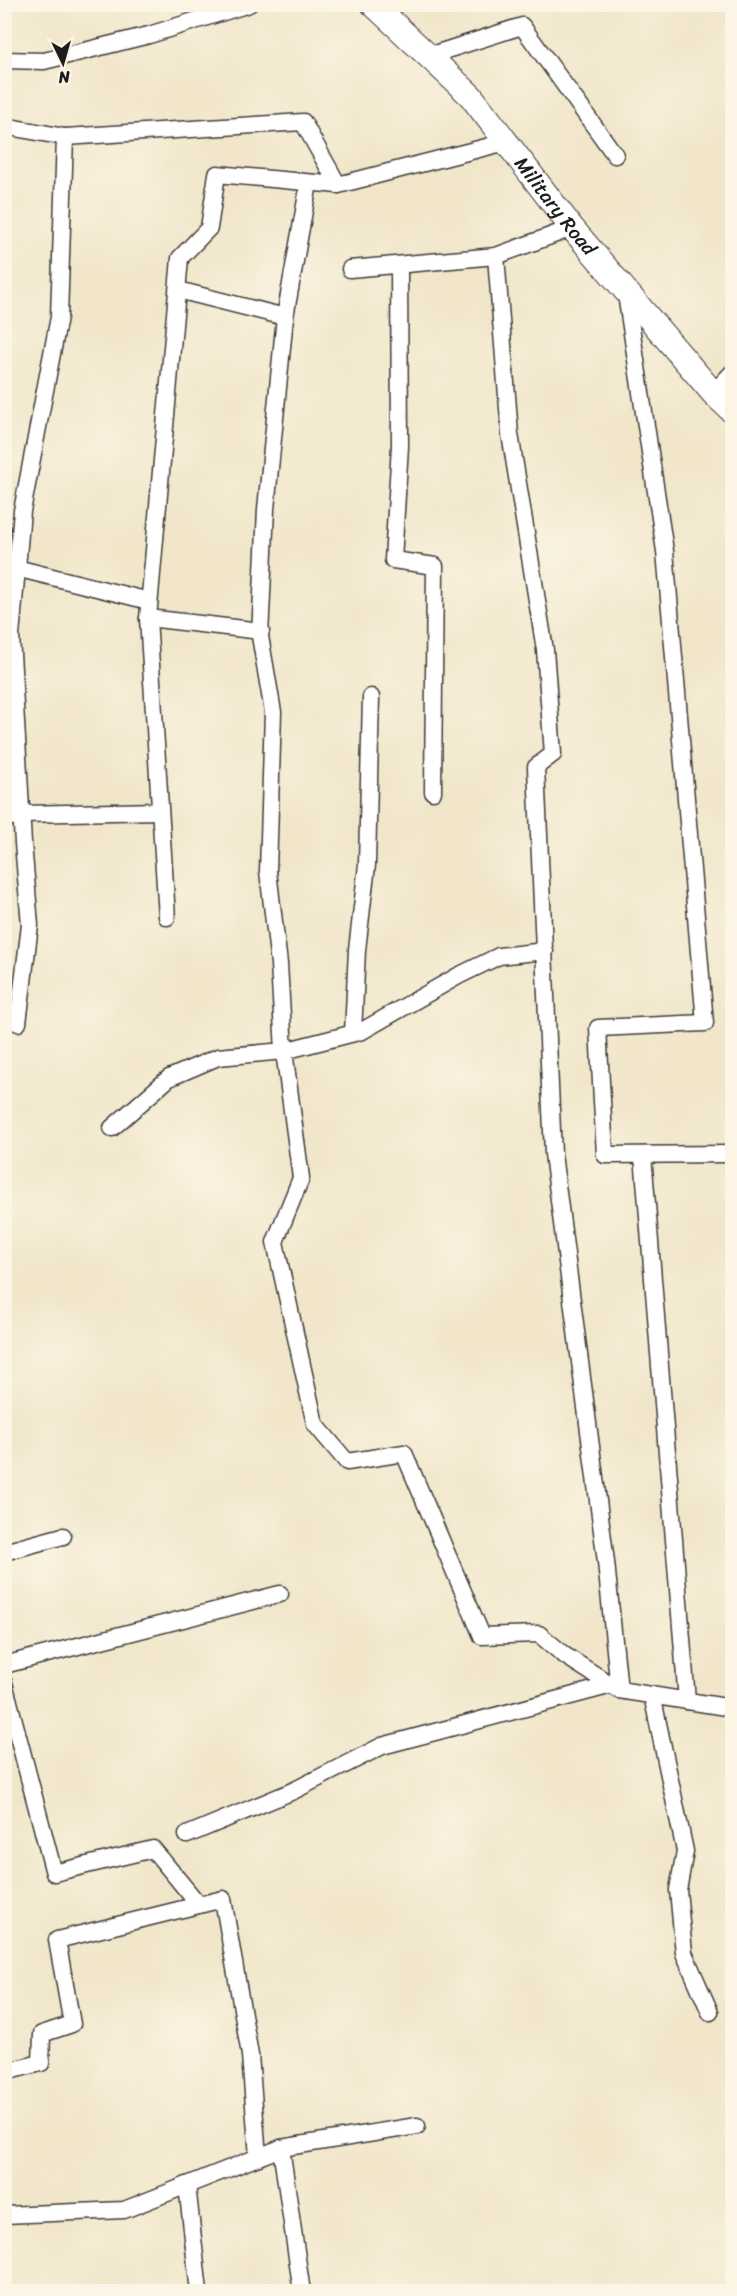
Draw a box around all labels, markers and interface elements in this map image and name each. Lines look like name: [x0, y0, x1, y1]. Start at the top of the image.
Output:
north arrow: [33, 33, 93, 93]
text: N: [57, 62, 72, 92]
street label: Military Road: [505, 149, 606, 265]

